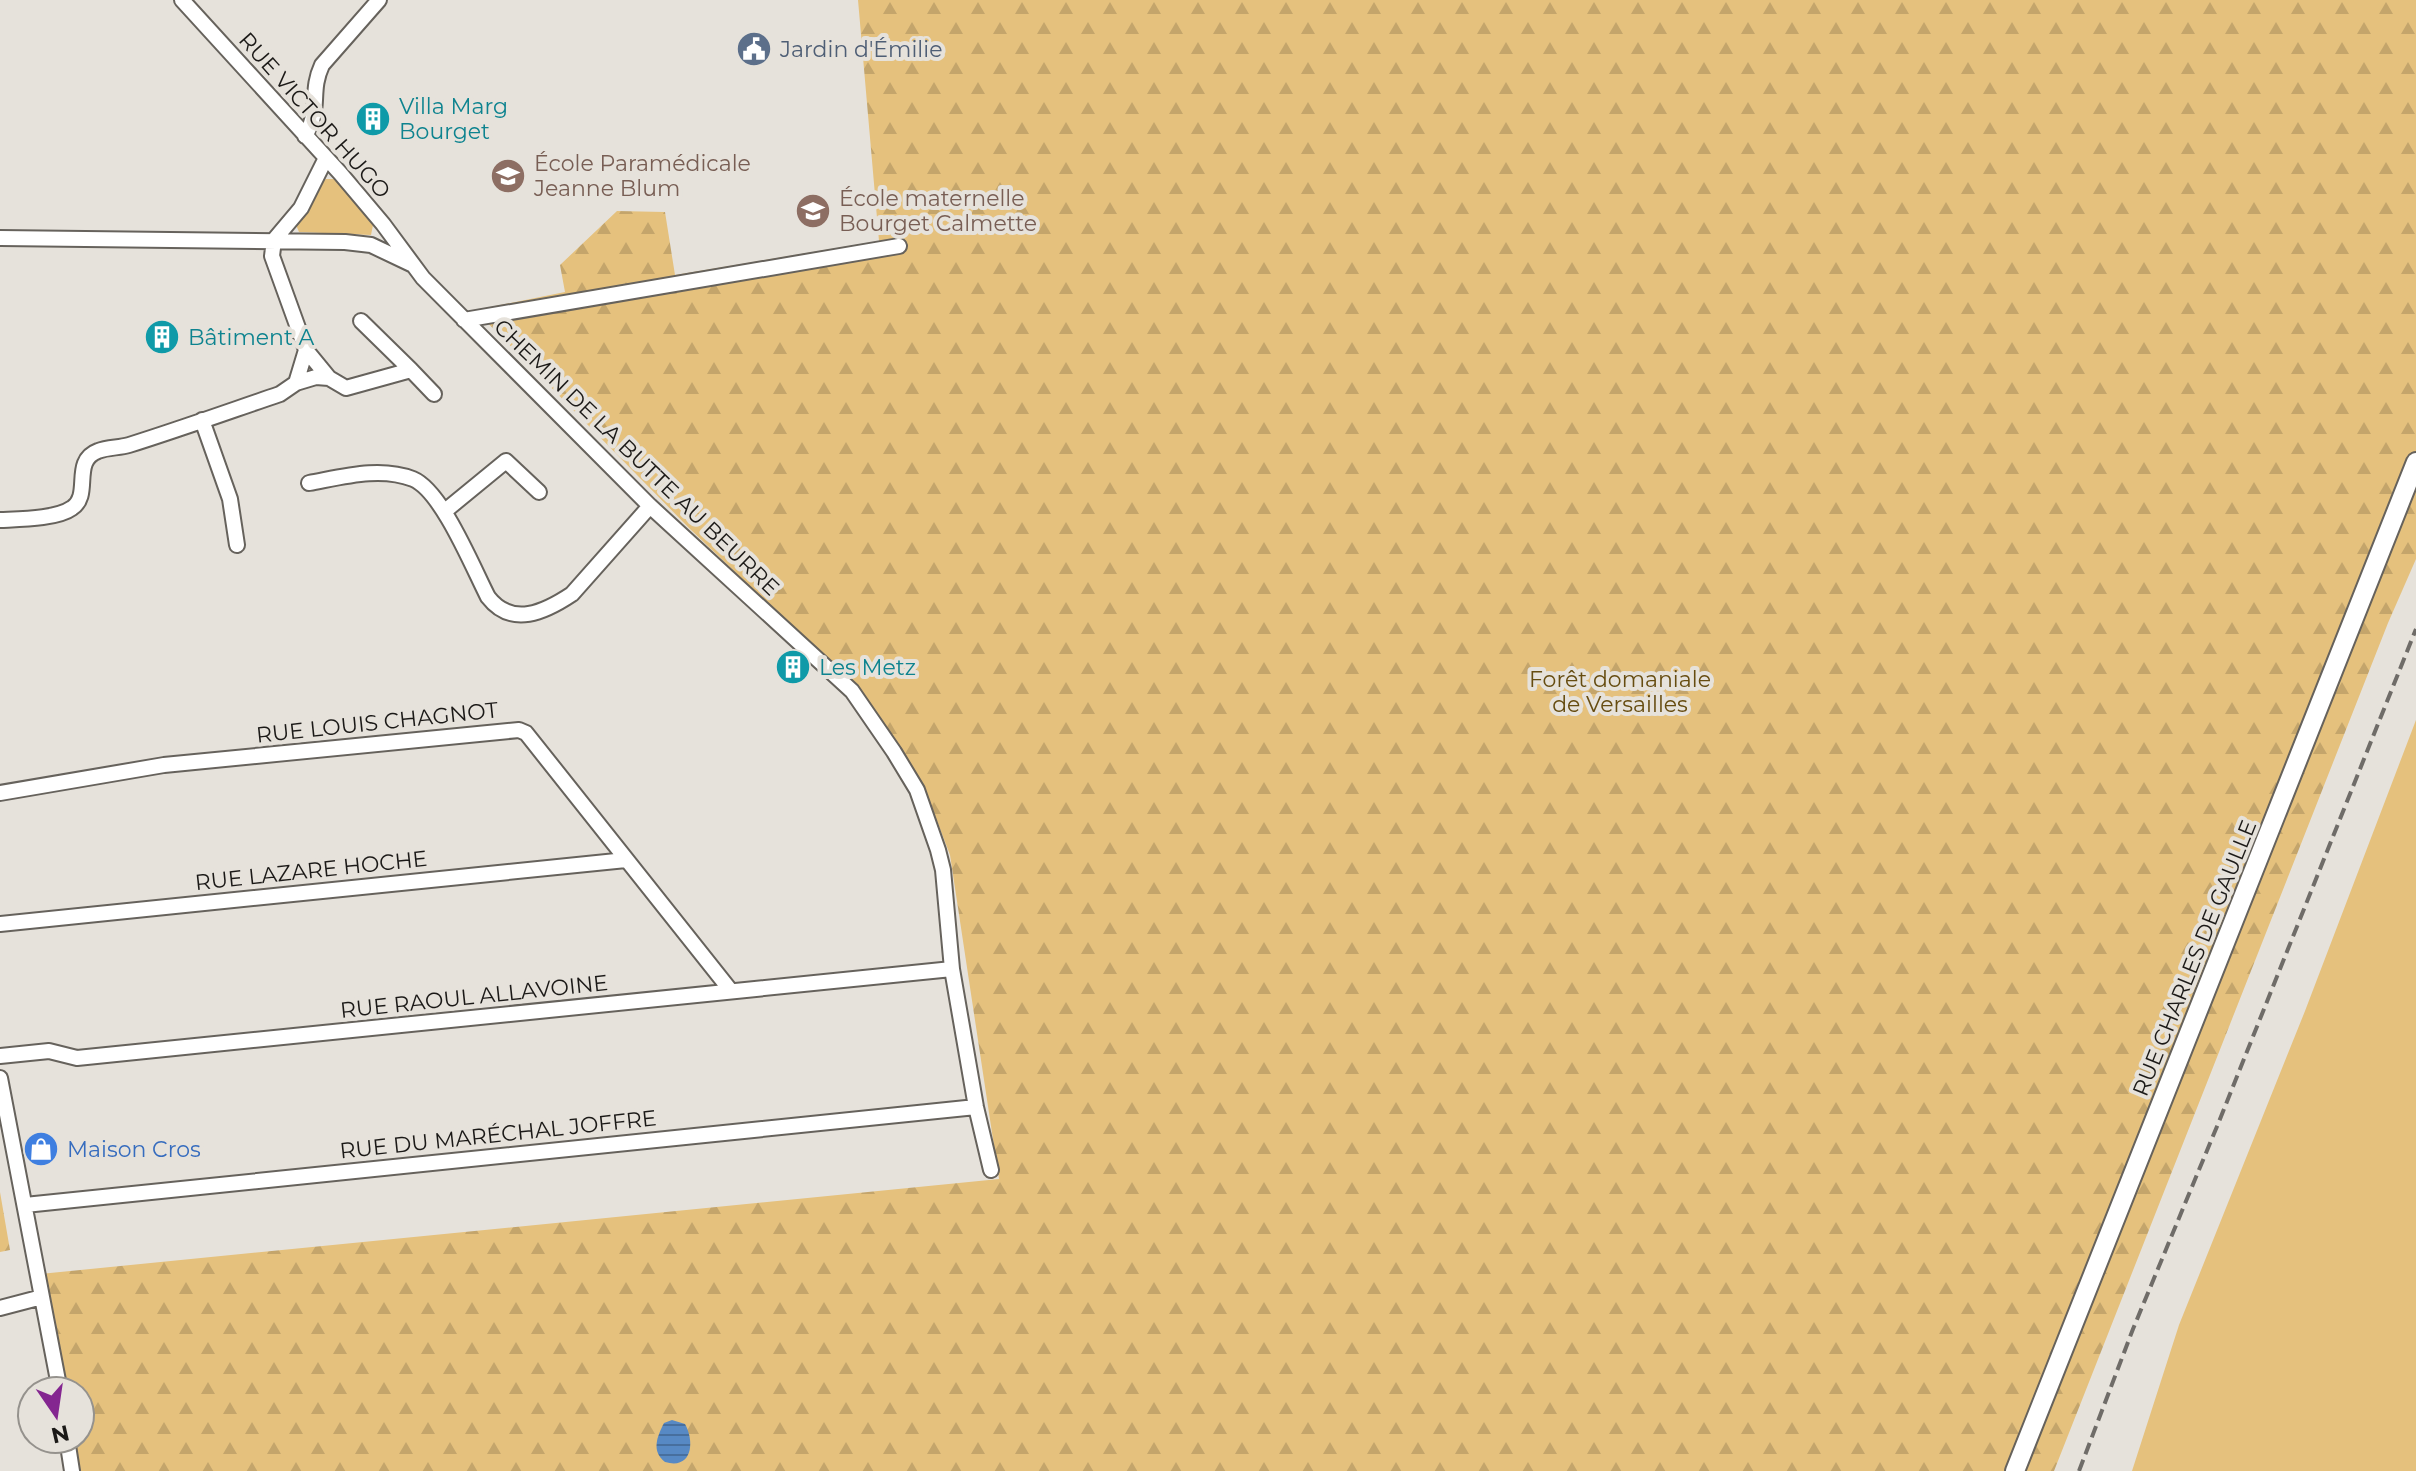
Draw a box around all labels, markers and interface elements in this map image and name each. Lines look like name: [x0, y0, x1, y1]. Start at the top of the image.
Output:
street label: RUE VICTOR HUGO: [233, 27, 396, 204]
public building icon: Jardin d'Émilie: [735, 30, 773, 68]
place label: Jardin d'Émilie: [779, 36, 942, 63]
place label: Villa Marg Bourget: [399, 93, 508, 145]
building icon: Villa Marg Bourget: [354, 100, 392, 138]
place label: École Paramédicale Jeanne Blum: [533, 150, 751, 202]
school or university icon: École Paramédicale Jeanne Blum: [489, 157, 527, 195]
place label: École maternelle Bourget Calmette: [839, 185, 1037, 237]
school or university icon: École maternelle Bourget Calmette: [794, 192, 832, 230]
street label: CHEMIN DE LA BUTTE AU BEURRE: [488, 314, 785, 601]
building icon: Bâtiment A: [143, 318, 181, 356]
place label: Bâtiment A: [188, 324, 315, 351]
building icon: Les Metz: [774, 648, 812, 686]
place label: Les Metz: [819, 654, 916, 681]
park label: Forêt domaniale de Versailles: [1529, 666, 1711, 718]
street label: RUE LOUIS CHAGNOT: [255, 696, 500, 749]
street label: RUE CHARLES DE GAULLE: [2127, 816, 2262, 1100]
street label: RUE LAZARE HOCHE: [193, 845, 429, 896]
street label: RUE RAOUL ALLAVOINE: [339, 969, 609, 1024]
street label: RUE DU MARÉCHAL JOFFRE: [338, 1104, 658, 1165]
shop icon: Maison Cros: [22, 1130, 60, 1168]
place label: Maison Cros: [67, 1136, 201, 1163]
north arrow: [16, 1375, 96, 1455]
text: N: [49, 1419, 72, 1449]

